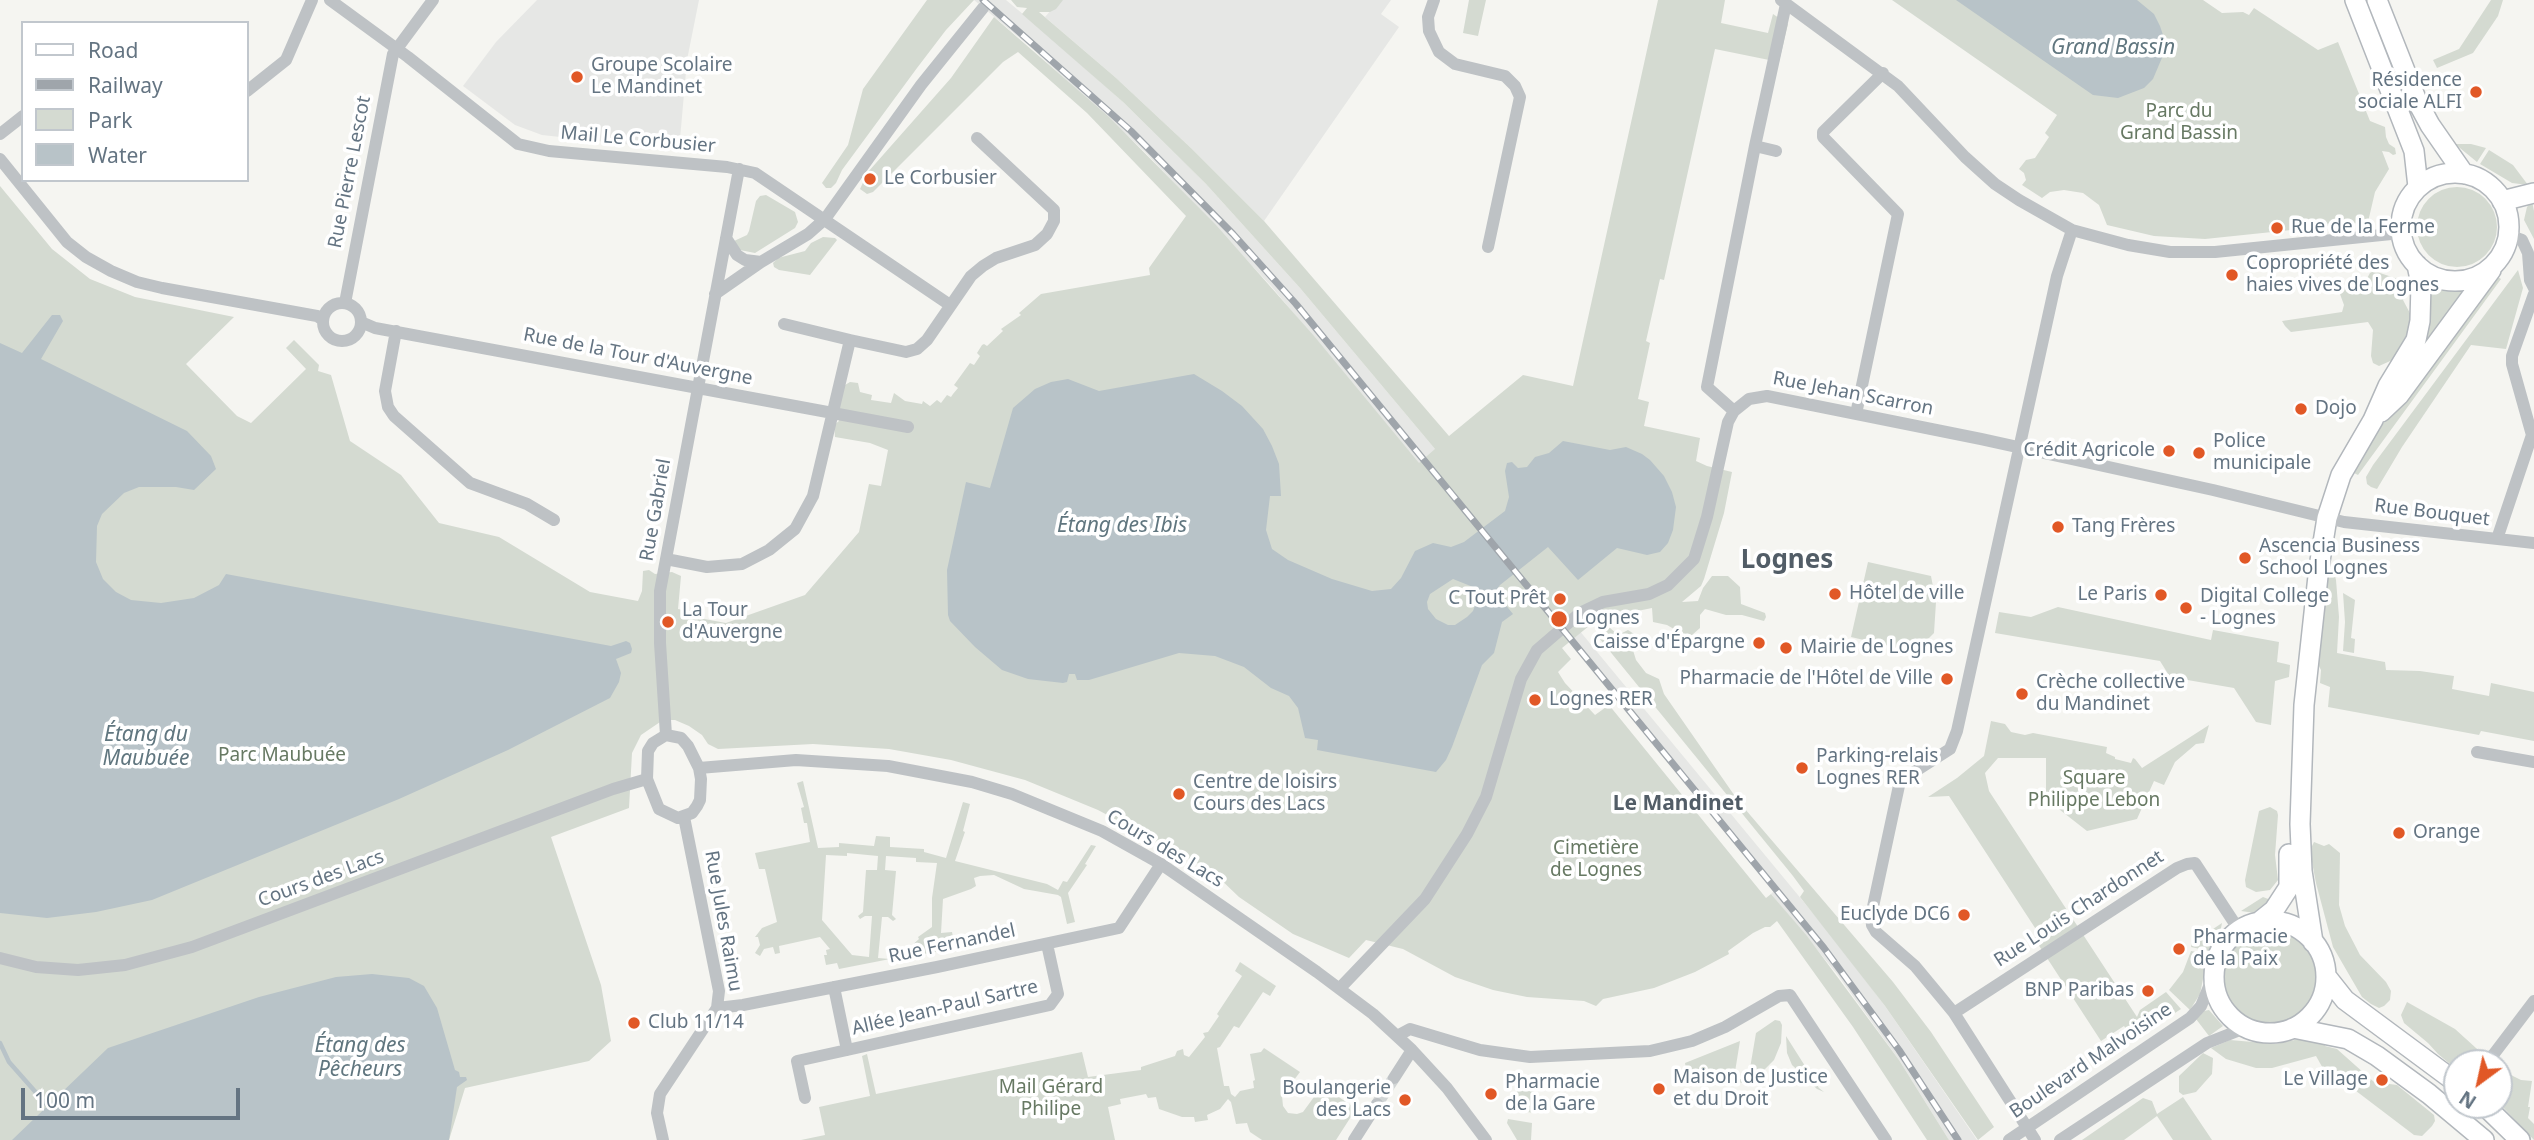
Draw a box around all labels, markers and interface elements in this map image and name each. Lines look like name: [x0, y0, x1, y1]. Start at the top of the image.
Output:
legend: [21, 21, 248, 182]
water label: Grand Bassin: [2051, 35, 2175, 61]
text: Road: [88, 36, 138, 64]
place label: Groupe Scolaire Le Mandinet: [591, 55, 733, 99]
marker: Groupe Scolaire Le Mandinet: [569, 69, 585, 85]
place label: Résidence sociale ALFI: [2358, 70, 2462, 114]
text: Railway: [88, 71, 163, 99]
marker: Résidence sociale ALFI: [2468, 84, 2484, 100]
street label: Rue Pierre Lescot: [324, 94, 376, 250]
park label: Parc du Grand Bassin: [2120, 101, 2238, 145]
text: Park: [88, 106, 132, 134]
street label: Mail Le Corbusier: [560, 122, 716, 158]
text: Water: [88, 141, 147, 169]
place label: Le Corbusier: [884, 168, 997, 190]
marker: Le Corbusier: [862, 171, 878, 187]
place label: Rue de la Ferme: [2291, 217, 2435, 239]
marker: Rue de la Ferme: [2269, 220, 2285, 236]
place label: Copropriété des haies vives de Lognes: [2246, 253, 2439, 297]
marker: Copropriété des haies vives de Lognes: [2224, 267, 2240, 283]
street label: Rue de la Tour d'Auvergne: [521, 324, 755, 390]
street label: Rue Jehan Scarron: [1771, 367, 1935, 421]
place label: Dojo: [2315, 398, 2357, 420]
marker: Dojo: [2293, 401, 2309, 417]
place label: Police municipale: [2213, 431, 2311, 475]
place label: Crédit Agricole: [2024, 440, 2155, 462]
marker: Crédit Agricole: [2161, 443, 2177, 459]
marker: Police municipale: [2191, 445, 2207, 461]
street label: Rue Gabriel: [636, 457, 676, 563]
street label: Rue Bouquet: [2373, 495, 2491, 531]
water label: Étang des Ibis: [1057, 513, 1187, 539]
place label: Tang Frères: [2072, 516, 2175, 538]
marker: Tang Frères: [2050, 519, 2066, 535]
place label: Ascencia Business School Lognes: [2259, 536, 2420, 580]
district label: Lognes: [1741, 545, 1833, 577]
marker: Ascencia Business School Lognes: [2237, 550, 2253, 566]
place label: Hôtel de ville: [1849, 583, 1964, 605]
place label: Le Paris: [2077, 584, 2147, 606]
marker: Hôtel de ville: [1827, 586, 1843, 602]
place label: Digital College - Lognes: [2200, 586, 2329, 630]
marker: Le Paris: [2153, 587, 2169, 603]
place label: C Tout Prêt: [1448, 588, 1546, 610]
marker: C Tout Prêt: [1552, 591, 1568, 607]
place label: La Tour d'Auvergne: [682, 600, 783, 644]
marker: Digital College - Lognes: [2178, 600, 2194, 616]
place label: Lognes: [1575, 608, 1640, 630]
marker: Lognes: [1549, 609, 1569, 629]
marker: La Tour d'Auvergne: [660, 614, 676, 630]
place label: Caisse d'Épargne: [1593, 632, 1745, 654]
marker: Caisse d'Épargne: [1751, 635, 1767, 651]
place label: Mairie de Lognes: [1800, 637, 1953, 659]
marker: Mairie de Lognes: [1778, 640, 1794, 656]
place label: Pharmacie de l'Hôtel de Ville: [1679, 668, 1933, 690]
marker: Pharmacie de l'Hôtel de Ville: [1939, 671, 1955, 687]
place label: Crèche collective du Mandinet: [2036, 672, 2185, 716]
marker: Crèche collective du Mandinet: [2014, 686, 2030, 702]
place label: Lognes RER: [1549, 689, 1653, 711]
marker: Lognes RER: [1527, 692, 1543, 708]
water label: Étang du Maubuée: [102, 722, 190, 772]
park label: Parc Maubuée: [218, 745, 346, 767]
place label: Parking-relais Lognes RER: [1816, 746, 1938, 790]
marker: Parking-relais Lognes RER: [1794, 760, 1810, 776]
park label: Square Philippe Lebon: [2028, 768, 2160, 812]
place label: Centre de loisirs Cours des Lacs: [1193, 772, 1337, 816]
marker: Centre de loisirs Cours des Lacs: [1171, 786, 1187, 802]
district label: Le Mandinet: [1613, 791, 1743, 817]
street label: Cours des Lacs: [1102, 805, 1228, 893]
place label: Orange: [2413, 822, 2480, 844]
marker: Orange: [2391, 825, 2407, 841]
park label: Cimetière de Lognes: [1550, 838, 1642, 882]
street label: Cours des Lacs: [255, 846, 387, 912]
street label: Rue Louis Chardonnet: [1990, 846, 2168, 972]
street label: Rue Jules Raimu: [699, 849, 747, 993]
place label: Euclyde DC6: [1840, 904, 1950, 926]
marker: Euclyde DC6: [1956, 907, 1972, 923]
street label: Rue Fernandel: [886, 919, 1018, 969]
place label: Pharmacie de la Paix: [2193, 927, 2288, 971]
marker: Pharmacie de la Paix: [2171, 941, 2187, 957]
street label: Allée Jean-Paul Sartre: [850, 975, 1040, 1041]
place label: BNP Paribas: [2024, 980, 2134, 1002]
marker: BNP Paribas: [2140, 983, 2156, 999]
street label: Boulevard Malvoisine: [2006, 998, 2176, 1124]
place label: Club 11/14: [648, 1012, 744, 1034]
marker: Club 11/14: [626, 1015, 642, 1031]
water label: Étang des Pêcheurs: [314, 1033, 406, 1083]
north arrow: [2443, 1049, 2513, 1119]
place label: Maison de Justice et du Droit: [1673, 1067, 1828, 1111]
place label: Le Village: [2283, 1069, 2368, 1091]
place label: Pharmacie de la Gare: [1505, 1072, 1600, 1116]
marker: Le Village: [2374, 1072, 2390, 1088]
scale bar: [24, 1074, 243, 1118]
park label: Mail Gérard Philipe: [999, 1077, 1103, 1121]
place label: Boulangerie des Lacs: [1282, 1078, 1391, 1122]
marker: Maison de Justice et du Droit: [1651, 1081, 1667, 1097]
text: N: [2454, 1085, 2481, 1115]
text: 100 m: [34, 1086, 95, 1114]
marker: Pharmacie de la Gare: [1483, 1086, 1499, 1102]
marker: Boulangerie des Lacs: [1397, 1092, 1413, 1108]

